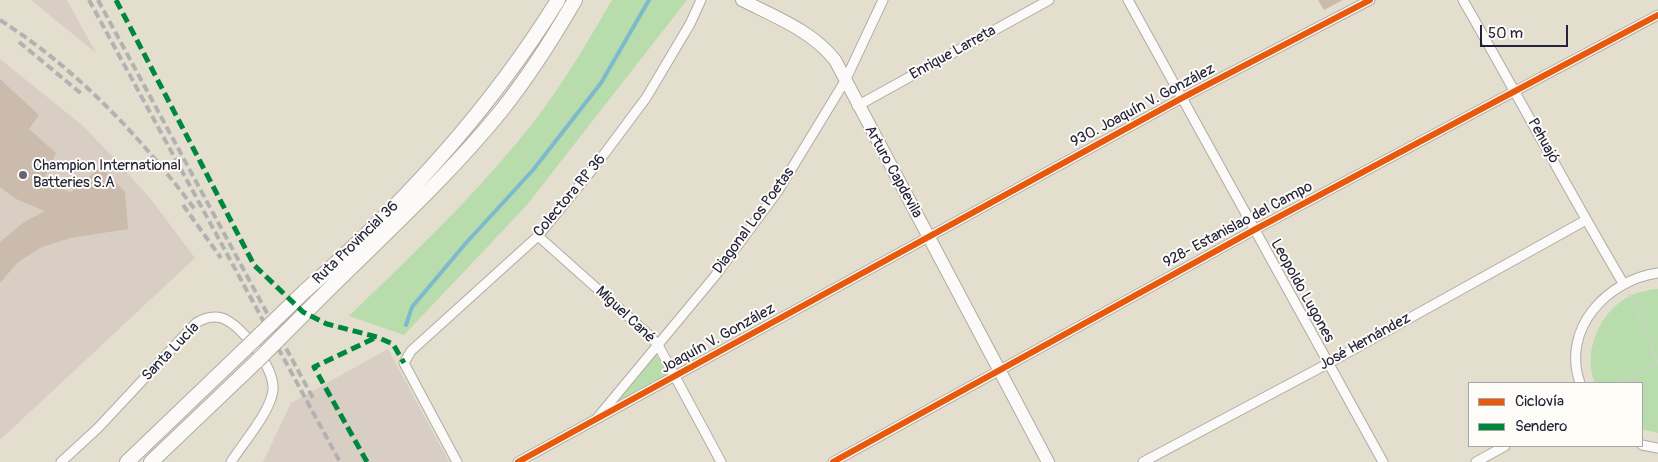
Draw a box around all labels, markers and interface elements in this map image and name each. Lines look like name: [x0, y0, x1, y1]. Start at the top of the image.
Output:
scale bar: [1483, 15, 1570, 47]
street label: Enrique Larreta: [907, 22, 999, 84]
text: 50 m: [1488, 24, 1523, 43]
street label: 930. Joaquín V. González: [1068, 60, 1218, 152]
street label: Pehuajó: [1523, 115, 1563, 167]
street label: Arturo Capdevila: [860, 122, 926, 222]
street label: Colectora RP 36: [530, 151, 610, 241]
place label: Champion International Batteries S.A: [33, 157, 181, 192]
street label: Diagonal Los Poetas: [709, 164, 799, 278]
marker: Champion International Batteries S.A: [17, 169, 29, 181]
street label: 928- Estanislao del Campo: [1160, 178, 1316, 272]
street label: Ruta Provincial 36: [309, 197, 403, 289]
street label: Leopoldo Lugones: [1266, 236, 1338, 346]
street label: Miguel Cané: [591, 283, 659, 347]
street label: Joaquín V. González: [658, 300, 778, 378]
street label: José Hernández: [1316, 310, 1414, 374]
street label: Santa Lucía: [139, 319, 203, 385]
legend: [1468, 382, 1643, 447]
text: Ciclovía: [1515, 392, 1564, 411]
text: Sendero: [1515, 417, 1567, 436]

